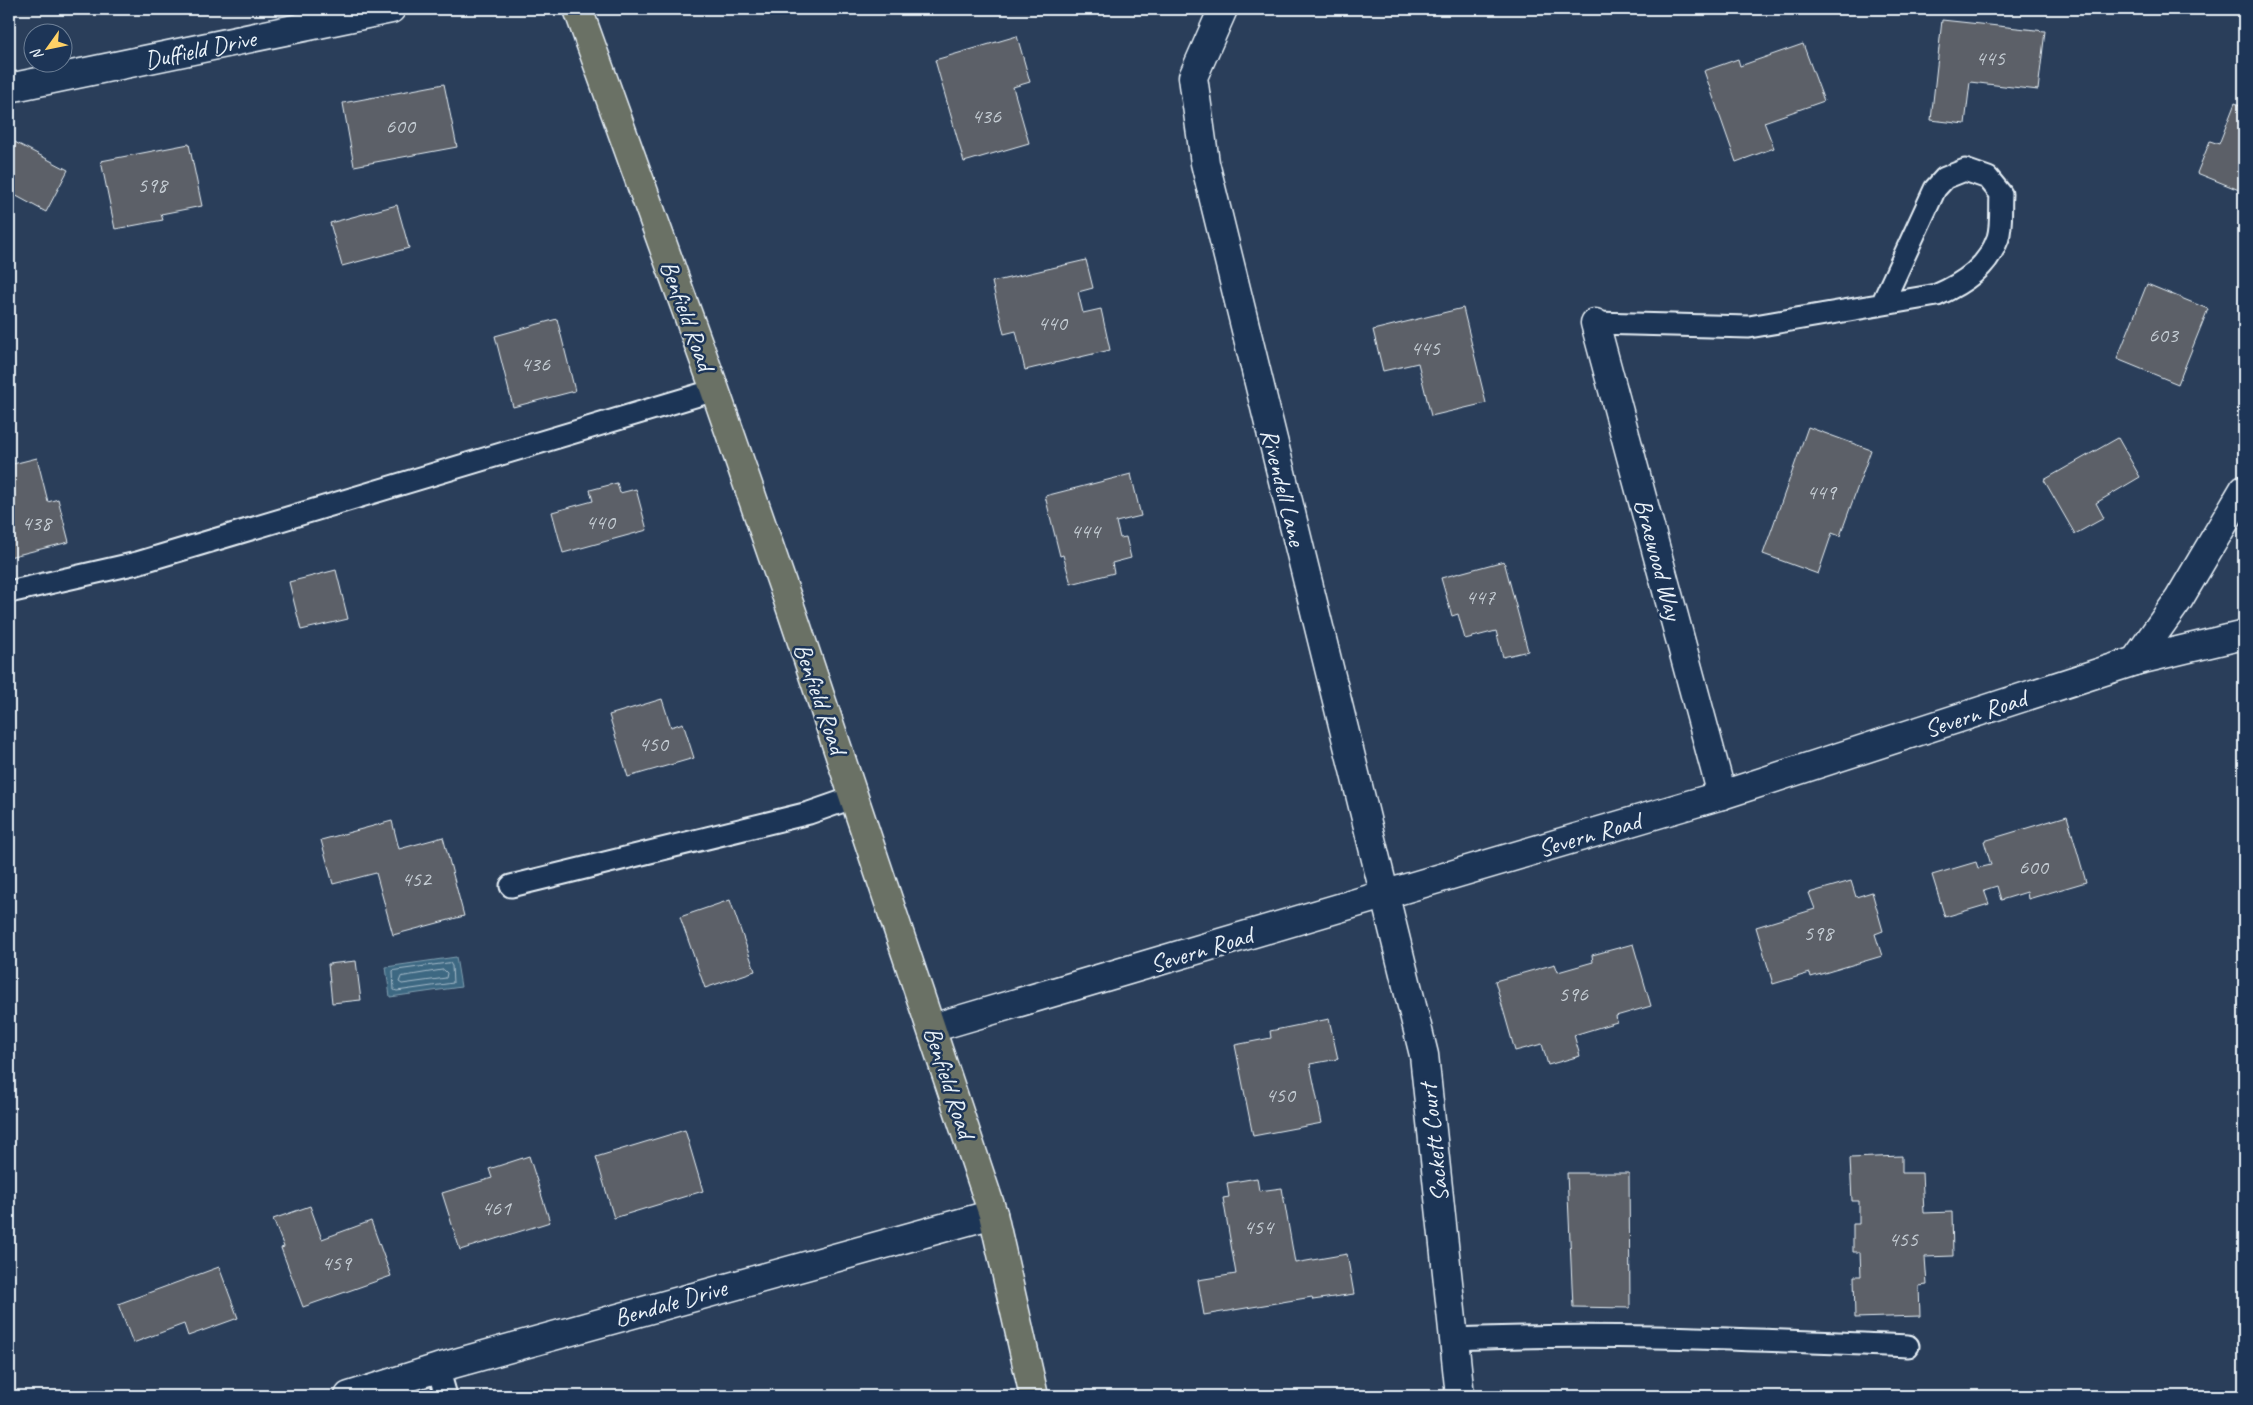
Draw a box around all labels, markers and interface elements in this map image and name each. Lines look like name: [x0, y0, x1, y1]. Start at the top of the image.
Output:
north arrow: [22, 22, 72, 72]
street label: Duffield Drive: [142, 22, 261, 77]
house number: 445: [1975, 44, 2006, 72]
text: N: [27, 45, 47, 63]
house number: 436: [971, 102, 1002, 130]
house number: 600: [385, 112, 417, 140]
house number: 598: [137, 171, 169, 199]
street label: Benfield Road: [652, 256, 723, 379]
house number: 440: [1037, 309, 1069, 337]
house number: 603: [2148, 321, 2180, 349]
house number: 445: [1410, 334, 1441, 362]
house number: 436: [520, 350, 551, 378]
street label: Rivendell Lane: [1253, 425, 1313, 551]
house number: 449: [1806, 478, 1838, 506]
street label: Braewood Way: [1627, 495, 1690, 626]
house number: 440: [585, 508, 617, 536]
house number: 438: [21, 509, 53, 537]
house number: 444: [1070, 517, 1102, 545]
house number: 447: [1465, 583, 1496, 611]
street label: Benfield Road: [786, 639, 855, 762]
street label: Severn Road: [1920, 681, 2034, 745]
house number: 450: [638, 730, 670, 758]
street label: Severn Road: [1534, 804, 1648, 865]
house number: 600: [2018, 853, 2050, 881]
house number: 452: [401, 865, 433, 893]
street label: Severn Road: [1146, 918, 1260, 981]
house number: 598: [1803, 919, 1835, 947]
house number: 596: [1558, 980, 1589, 1008]
street label: Benfield Road: [916, 1023, 983, 1146]
street label: Sackett Court: [1411, 1078, 1456, 1204]
house number: 450: [1265, 1081, 1297, 1109]
house number: 461: [481, 1194, 512, 1222]
house number: 454: [1243, 1213, 1275, 1241]
house number: 455: [1888, 1225, 1919, 1253]
house number: 459: [321, 1249, 353, 1277]
street label: Bendale Drive: [610, 1271, 732, 1334]

